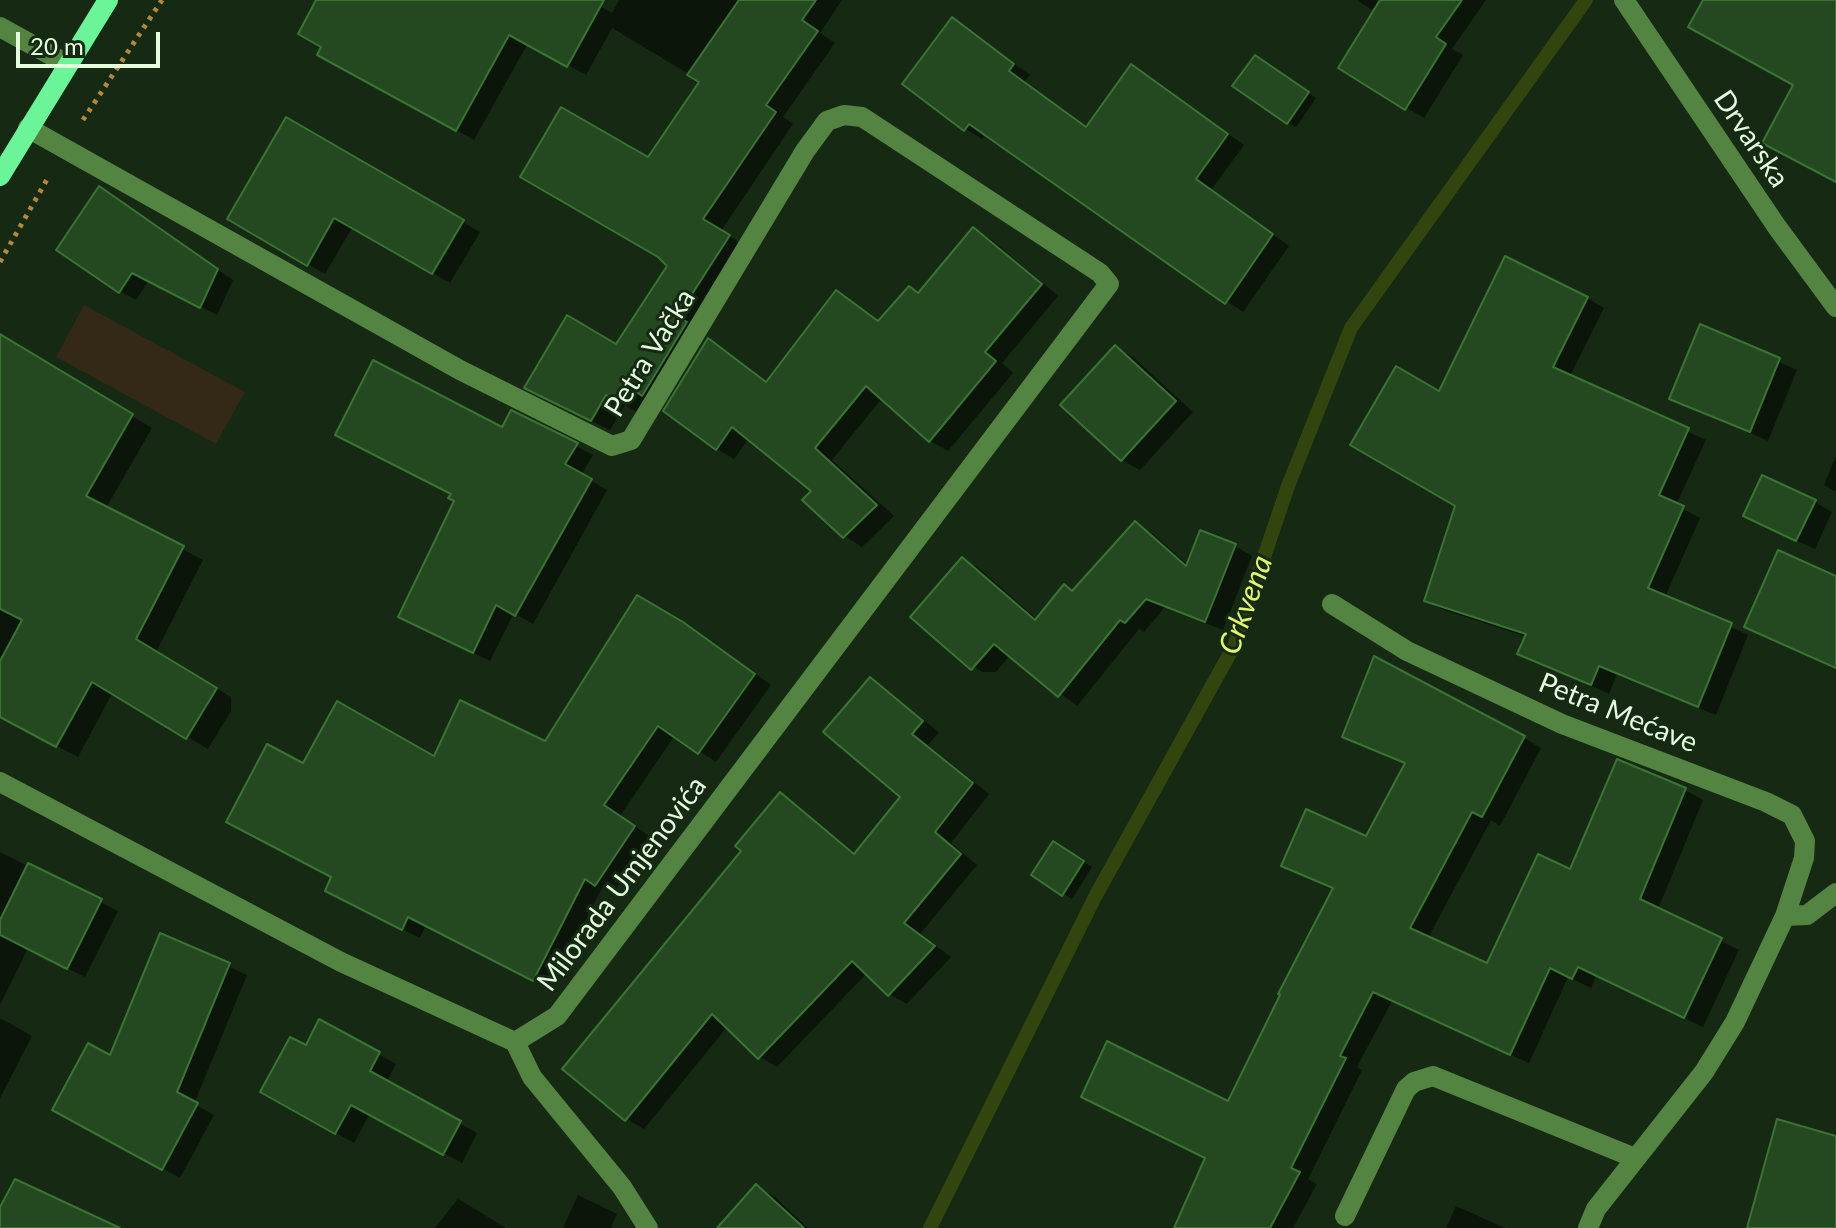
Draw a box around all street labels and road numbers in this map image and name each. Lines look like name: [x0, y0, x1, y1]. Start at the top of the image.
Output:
street label: Drvarska: [1706, 84, 1796, 194]
street label: Petra Vačka: [598, 283, 702, 423]
street label: Petra Mećave: [1534, 666, 1702, 760]
street label: Milorada Umjenovića: [530, 770, 714, 998]

